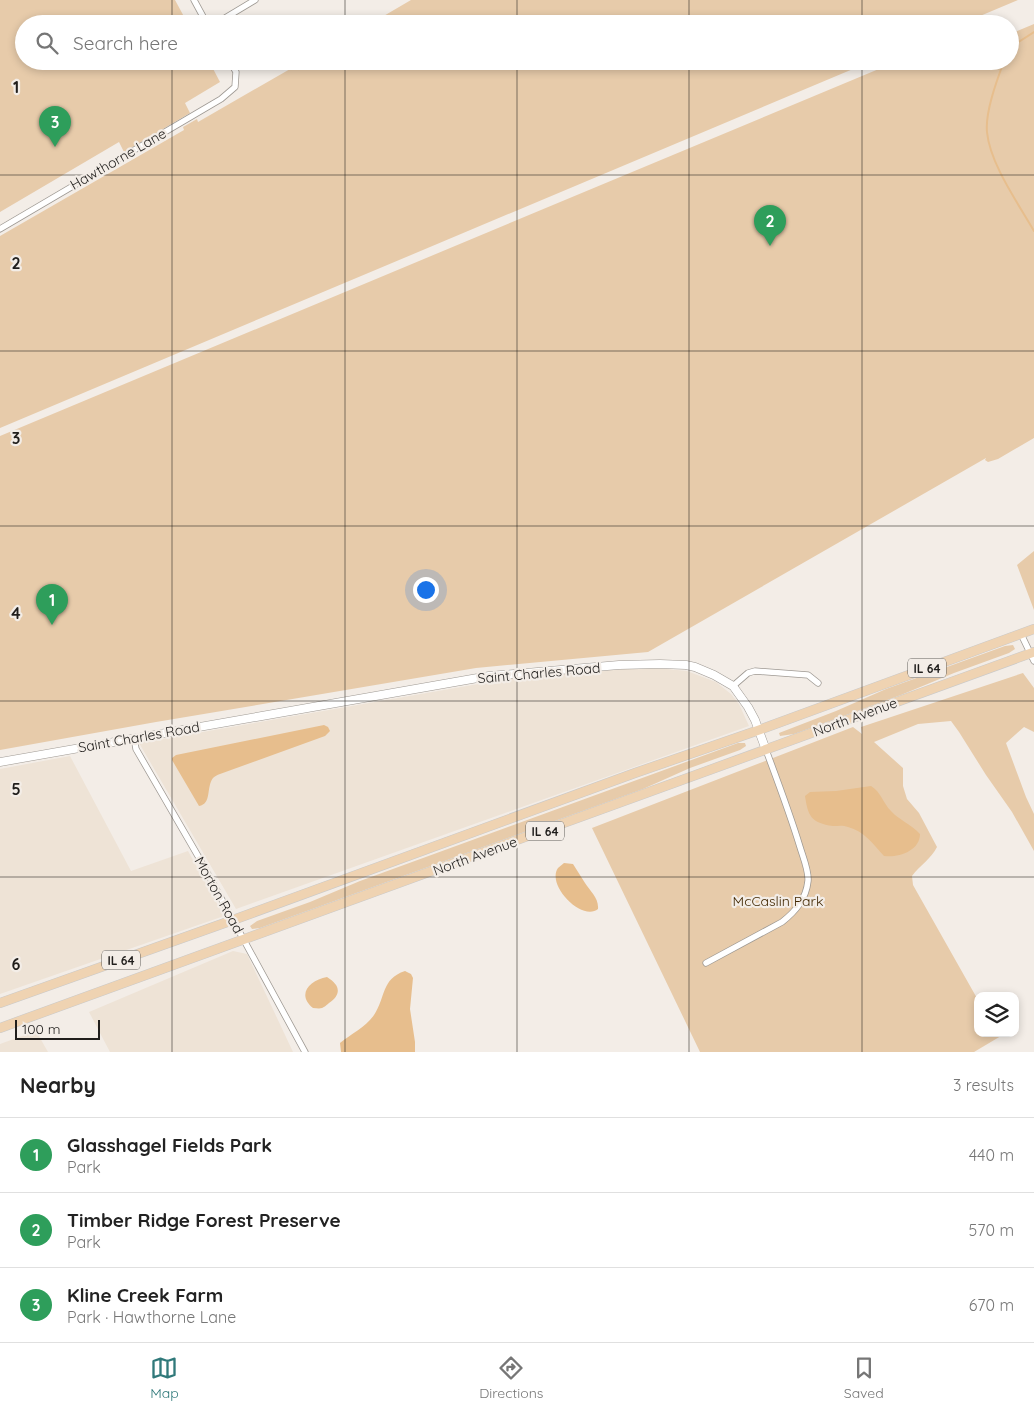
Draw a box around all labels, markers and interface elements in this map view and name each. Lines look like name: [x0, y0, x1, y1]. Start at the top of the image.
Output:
search box: [15, 15, 1019, 70]
icon: search: [33, 29, 61, 57]
text: Search here: [73, 31, 178, 55]
text: 1: [13, 77, 19, 97]
pin: 3: [39, 106, 71, 147]
street label: Hawthorne Lane: [67, 124, 169, 194]
pin: 2: [754, 205, 786, 246]
text: 2: [11, 253, 21, 273]
text: 3: [12, 428, 20, 448]
your location: [413, 577, 439, 603]
pin: 1: [36, 584, 68, 625]
text: 4: [11, 603, 21, 623]
road number: IL 64: [908, 658, 946, 678]
street label: Saint Charles Road: [477, 659, 601, 687]
street label: North Avenue: [810, 693, 900, 741]
street label: Saint Charles Road: [77, 717, 201, 757]
text: 5: [11, 779, 21, 799]
road number: IL 64: [526, 821, 564, 840]
street label: North Avenue: [430, 832, 520, 880]
street label: Morton Road: [190, 853, 248, 937]
park label: McCaslin Park: [733, 892, 823, 910]
road number: IL 64: [102, 950, 140, 970]
text: 6: [12, 954, 21, 974]
map controls: [974, 992, 1019, 1037]
button: layers: [974, 992, 1019, 1037]
scale bar: [15, 1017, 100, 1040]
text: 100 m: [22, 1020, 60, 1038]
text: Nearby: [20, 1072, 96, 1098]
text: 3 results: [953, 1075, 1014, 1095]
text: Glasshagel Fields Park: [67, 1133, 272, 1157]
text: 1: [33, 1145, 39, 1165]
text: 440 m: [969, 1145, 1014, 1165]
text: Park: [67, 1157, 101, 1177]
text: Timber Ridge Forest Preserve: [67, 1208, 341, 1232]
text: 2: [31, 1220, 41, 1240]
text: 570 m: [969, 1220, 1014, 1240]
text: Park: [67, 1232, 101, 1252]
text: Kline Creek Farm: [67, 1283, 223, 1307]
text: 3: [32, 1295, 40, 1315]
text: 670 m: [969, 1295, 1014, 1315]
text: Park · Hawthorne Lane: [67, 1307, 236, 1327]
tab: Map: [150, 1354, 179, 1402]
tab: Directions: [479, 1354, 543, 1402]
tab: Saved: [844, 1354, 884, 1402]

